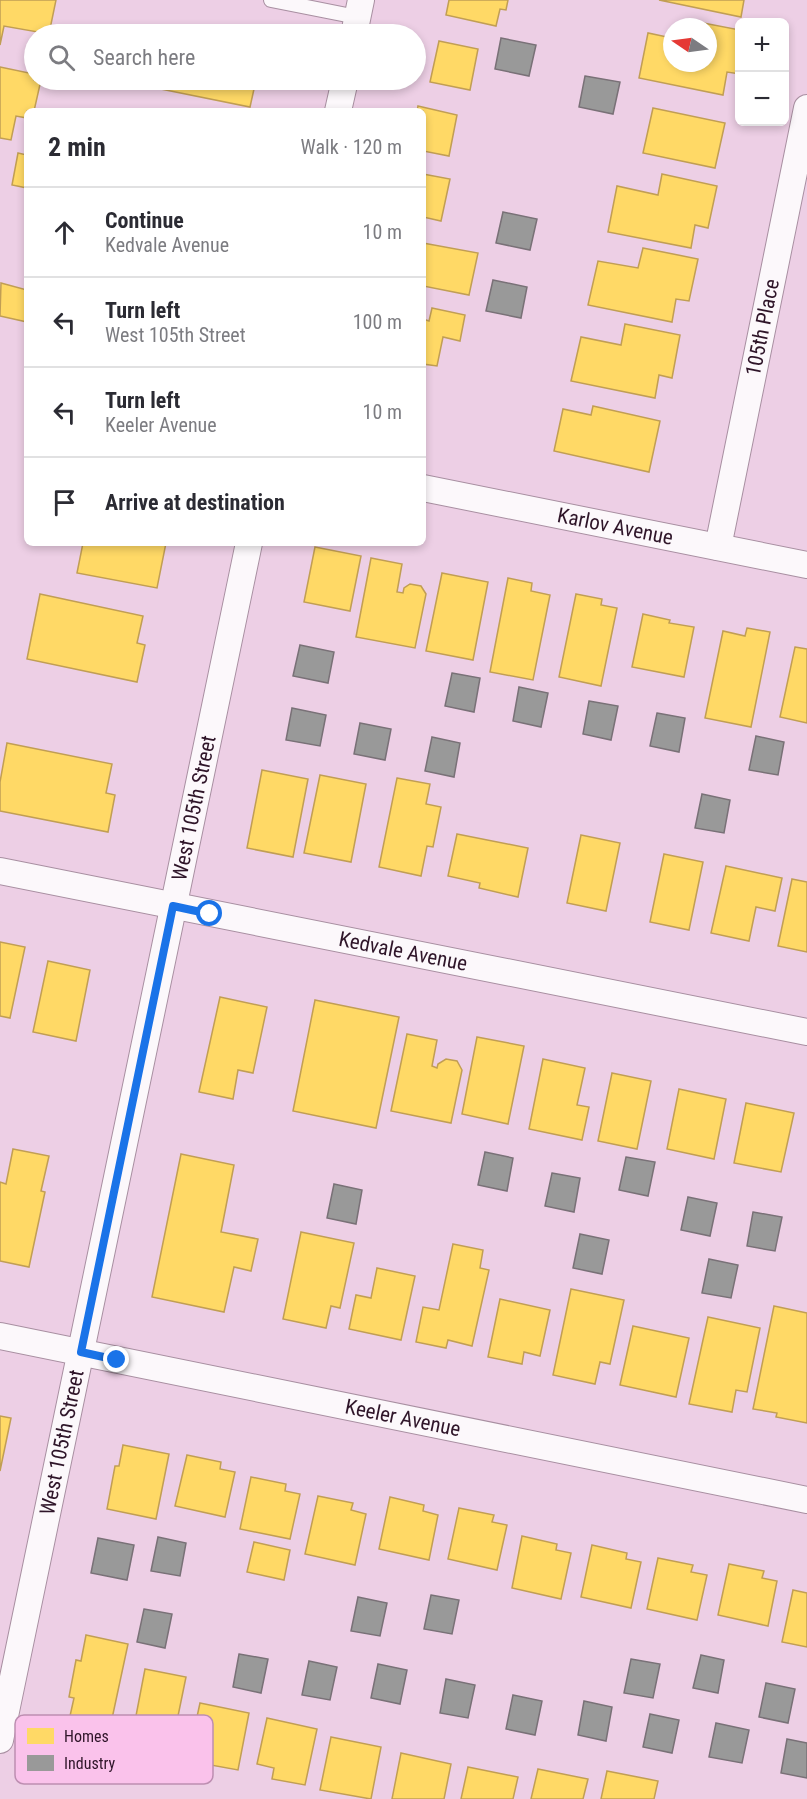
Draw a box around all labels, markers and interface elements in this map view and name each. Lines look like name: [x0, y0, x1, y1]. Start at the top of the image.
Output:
north arrow: [663, 18, 717, 72]
map controls: [735, 18, 789, 126]
button: +: [735, 18, 789, 72]
search box: [24, 24, 426, 90]
icon: search: [45, 41, 78, 74]
text: Search here: [93, 45, 195, 70]
button: −: [735, 72, 789, 126]
text: 2 min: [48, 132, 106, 162]
text: Walk · 120 m: [301, 135, 402, 159]
text: Continue: [105, 208, 184, 233]
icon: ahead: [48, 216, 81, 249]
text: 10 m: [363, 220, 402, 244]
text: Kedvale Avenue: [105, 233, 229, 257]
street label: 105th Place: [741, 277, 784, 378]
text: Turn left: [105, 298, 180, 323]
icon: left: [48, 306, 81, 339]
text: 100 m: [353, 310, 402, 334]
text: West 105th Street: [105, 323, 246, 347]
text: Turn left: [105, 388, 180, 413]
icon: left: [48, 396, 81, 429]
text: 10 m: [363, 400, 402, 424]
text: Keeler Avenue: [105, 413, 217, 437]
icon: arrive: [48, 486, 81, 519]
text: Arrive at destination: [105, 490, 285, 515]
street label: Karlov Avenue: [555, 503, 675, 550]
street label: West 105th Street: [167, 733, 221, 883]
route start: [196, 900, 222, 926]
street label: Kedvale Avenue: [337, 927, 469, 976]
route end: [103, 1346, 129, 1372]
street label: West 105th Street: [35, 1368, 89, 1517]
street label: Keeler Avenue: [343, 1394, 463, 1441]
legend: [15, 1715, 213, 1784]
text: Homes: [64, 1727, 109, 1746]
text: Industry: [64, 1754, 115, 1773]

